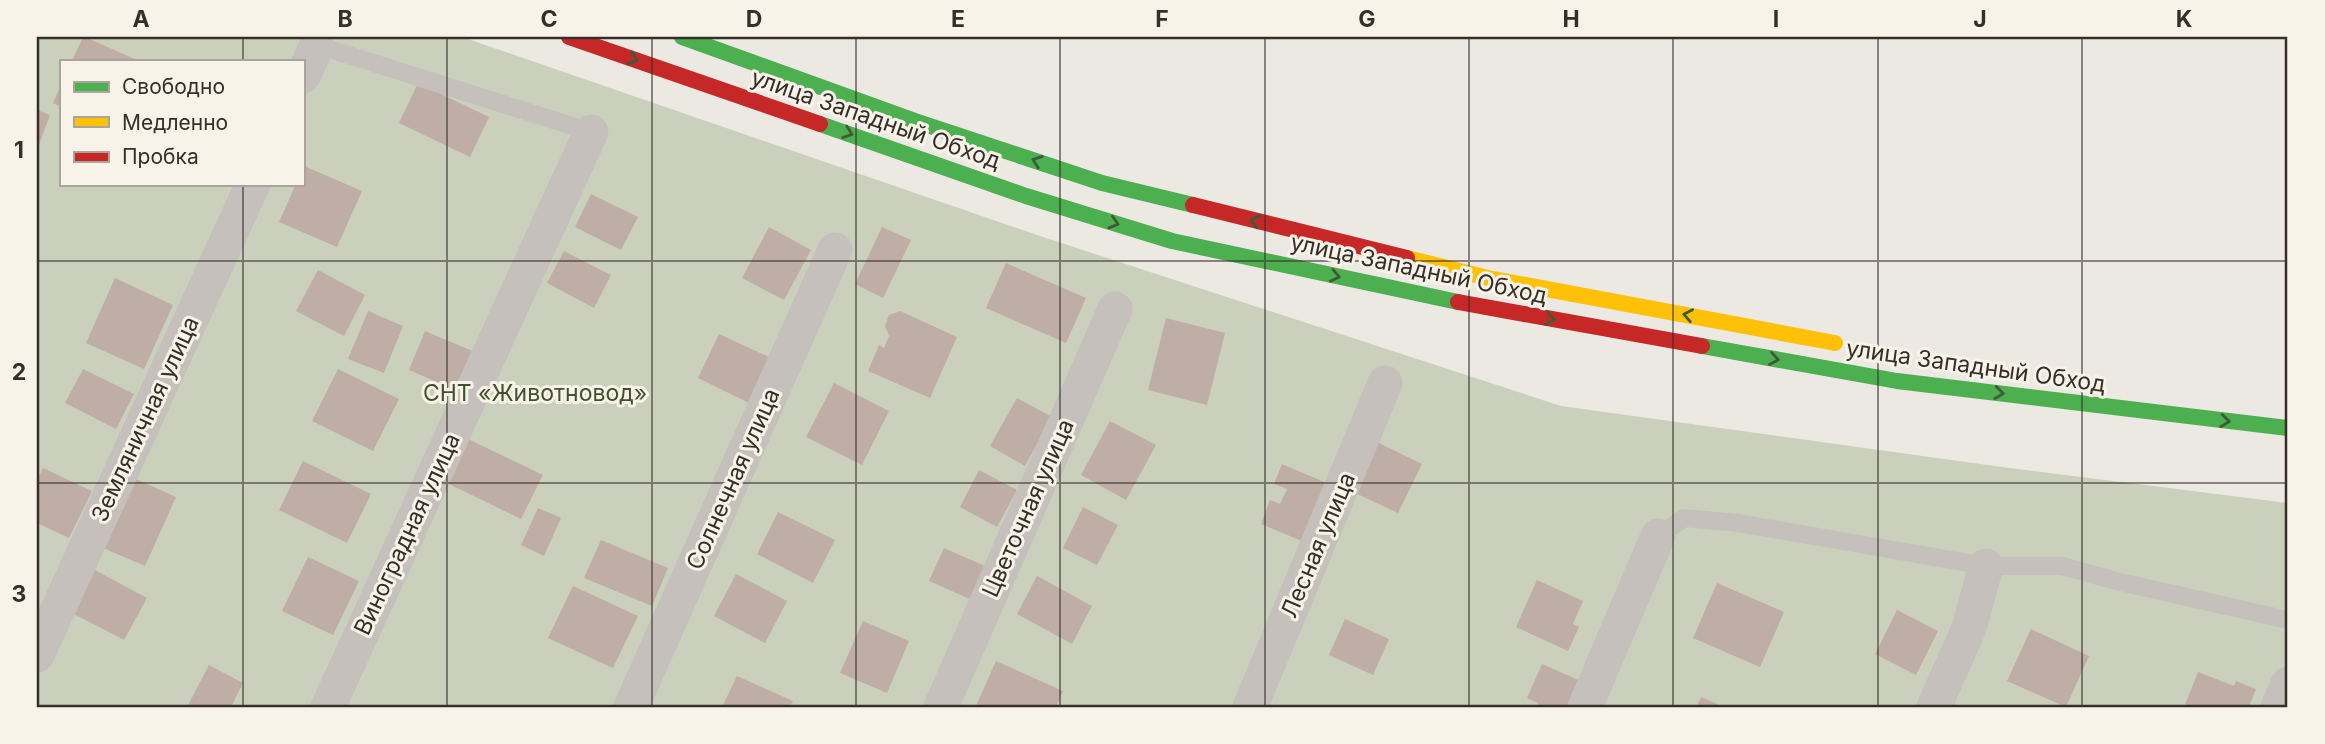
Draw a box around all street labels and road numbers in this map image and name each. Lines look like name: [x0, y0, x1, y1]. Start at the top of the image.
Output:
street label: улица Западный Обход: [748, 63, 1004, 175]
street label: улица Западный Обход: [1288, 228, 1550, 310]
street label: Земляничная улица: [85, 312, 205, 526]
street label: улица Западный Обход: [1844, 334, 2108, 398]
street label: Солнечная улица: [680, 384, 786, 574]
street label: Цветочная улица: [976, 415, 1080, 601]
street label: Виноградная улица: [348, 429, 466, 639]
street label: Лесная улица: [1275, 468, 1361, 622]

